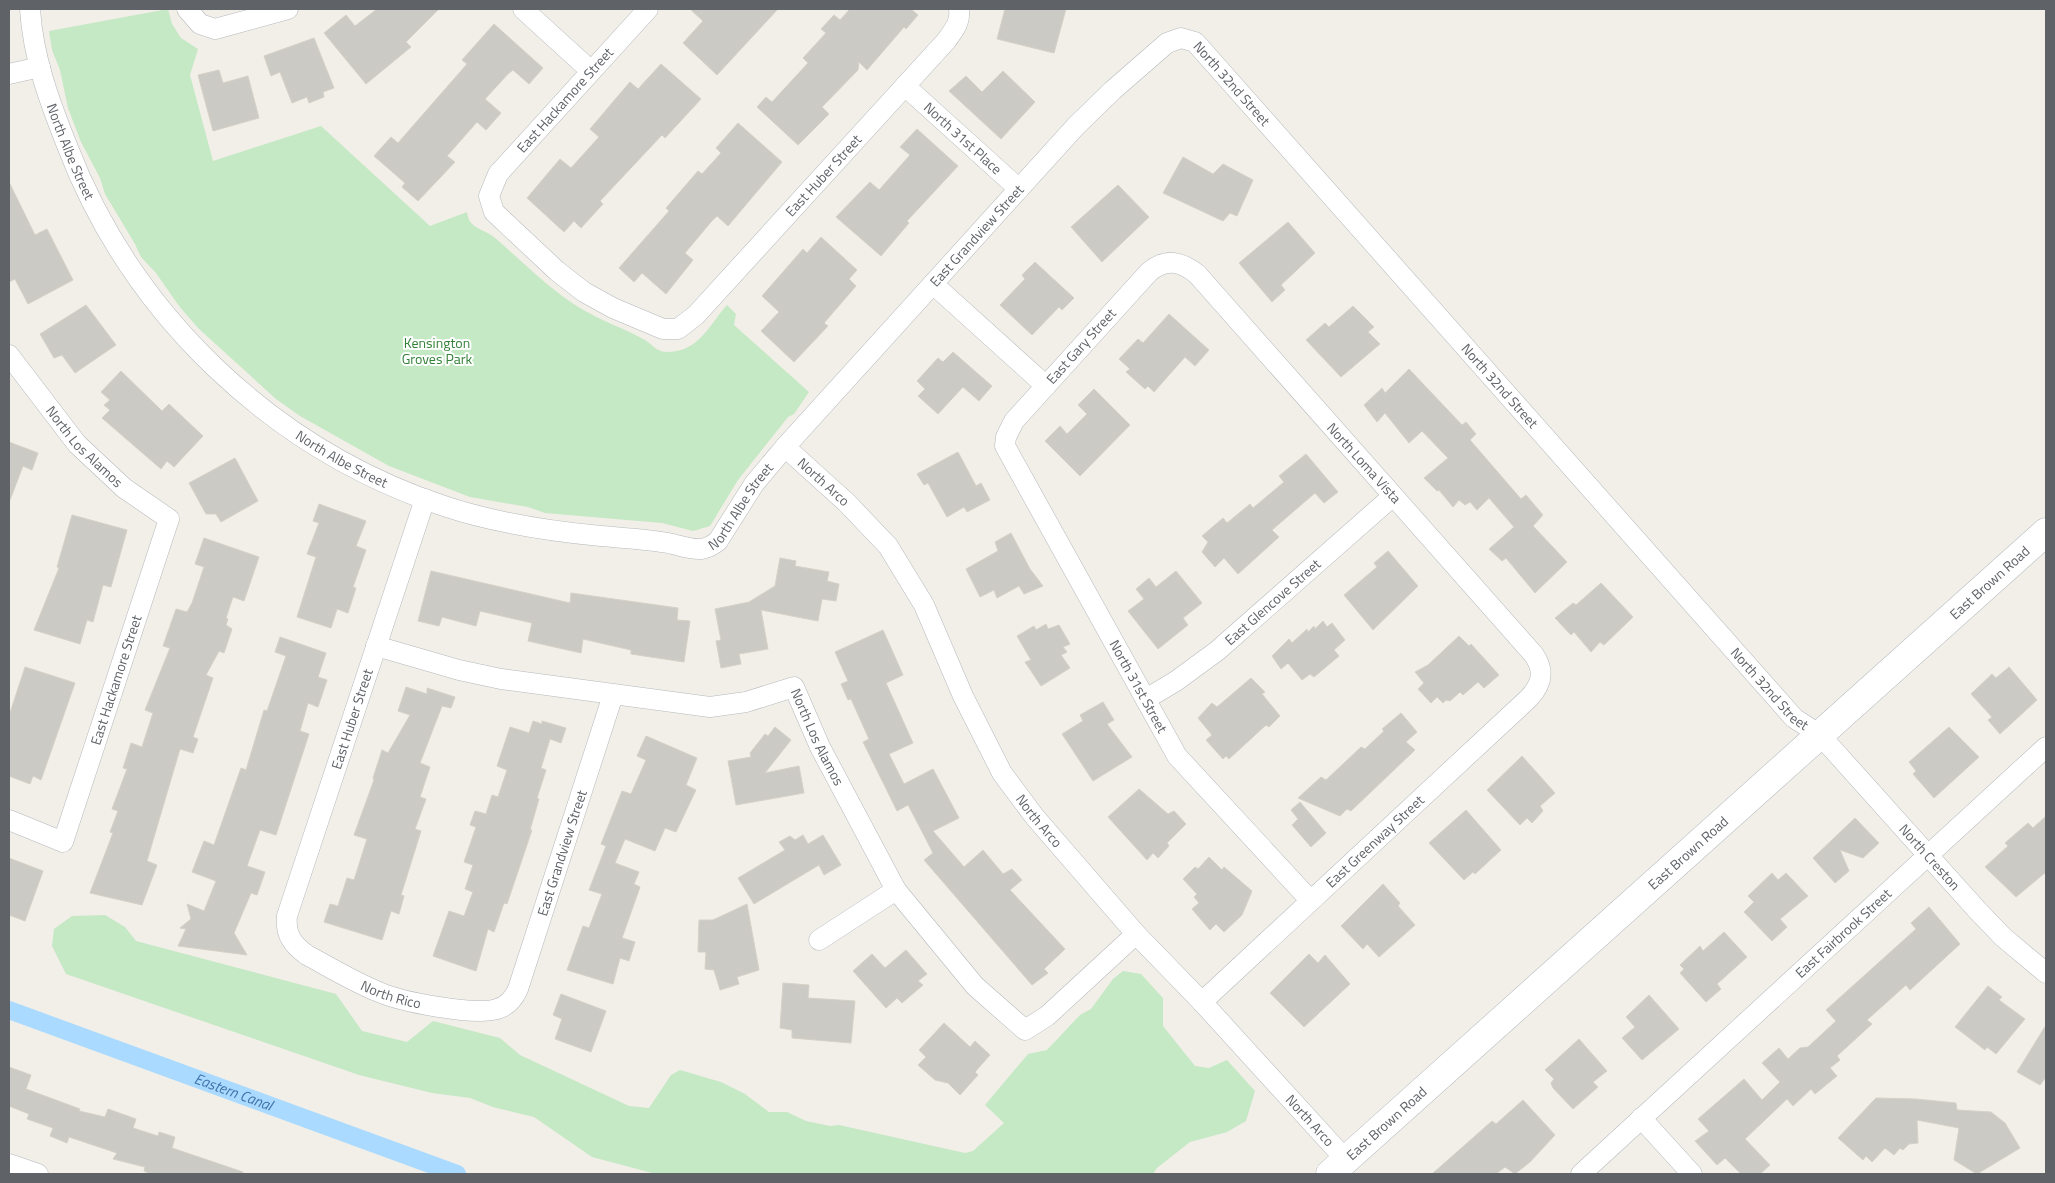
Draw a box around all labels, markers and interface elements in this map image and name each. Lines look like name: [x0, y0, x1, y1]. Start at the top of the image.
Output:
street label: North 32nd Street: [1189, 36, 1276, 130]
street label: East Hackamore Street: [511, 42, 618, 157]
street label: North 31st Place: [919, 97, 1007, 179]
street label: North Albe Street: [42, 100, 100, 203]
street label: East Huber Street: [780, 129, 866, 221]
street label: East Grandview Street: [924, 179, 1028, 291]
street label: East Gary Street: [1041, 303, 1120, 388]
park label: Kensington Groves Park: [402, 332, 473, 369]
street label: North 32nd Street: [1457, 338, 1543, 433]
street label: North Los Alamos: [41, 401, 128, 492]
street label: North Loma Vista: [1322, 418, 1407, 508]
street label: North Albe Street: [292, 425, 391, 493]
street label: North Arco: [793, 452, 855, 511]
street label: North Albe Street: [704, 458, 778, 555]
street label: East Brown Road: [1944, 540, 2034, 624]
street label: East Glencove Street: [1220, 553, 1325, 650]
street label: East Hackamore Street: [85, 612, 146, 748]
street label: North 31st Street: [1105, 636, 1173, 737]
street label: North 32nd Street: [1726, 642, 1813, 735]
street label: East Huber Street: [325, 666, 378, 772]
street label: North Los Alamos: [786, 685, 850, 789]
street label: East Grandview Street: [531, 787, 592, 919]
street label: North Arco: [1011, 789, 1068, 852]
street label: East Greenway Street: [1321, 790, 1429, 892]
street label: East Brown Road: [1643, 811, 1733, 894]
street label: North Creston: [1895, 819, 1966, 895]
street label: East Fairbrook Street: [1790, 883, 1896, 983]
street label: North Rico: [358, 974, 423, 1014]
water label: Eastern Canal: [191, 1067, 278, 1117]
street label: East Brown Road: [1341, 1081, 1431, 1165]
street label: North Arco: [1281, 1089, 1340, 1151]

